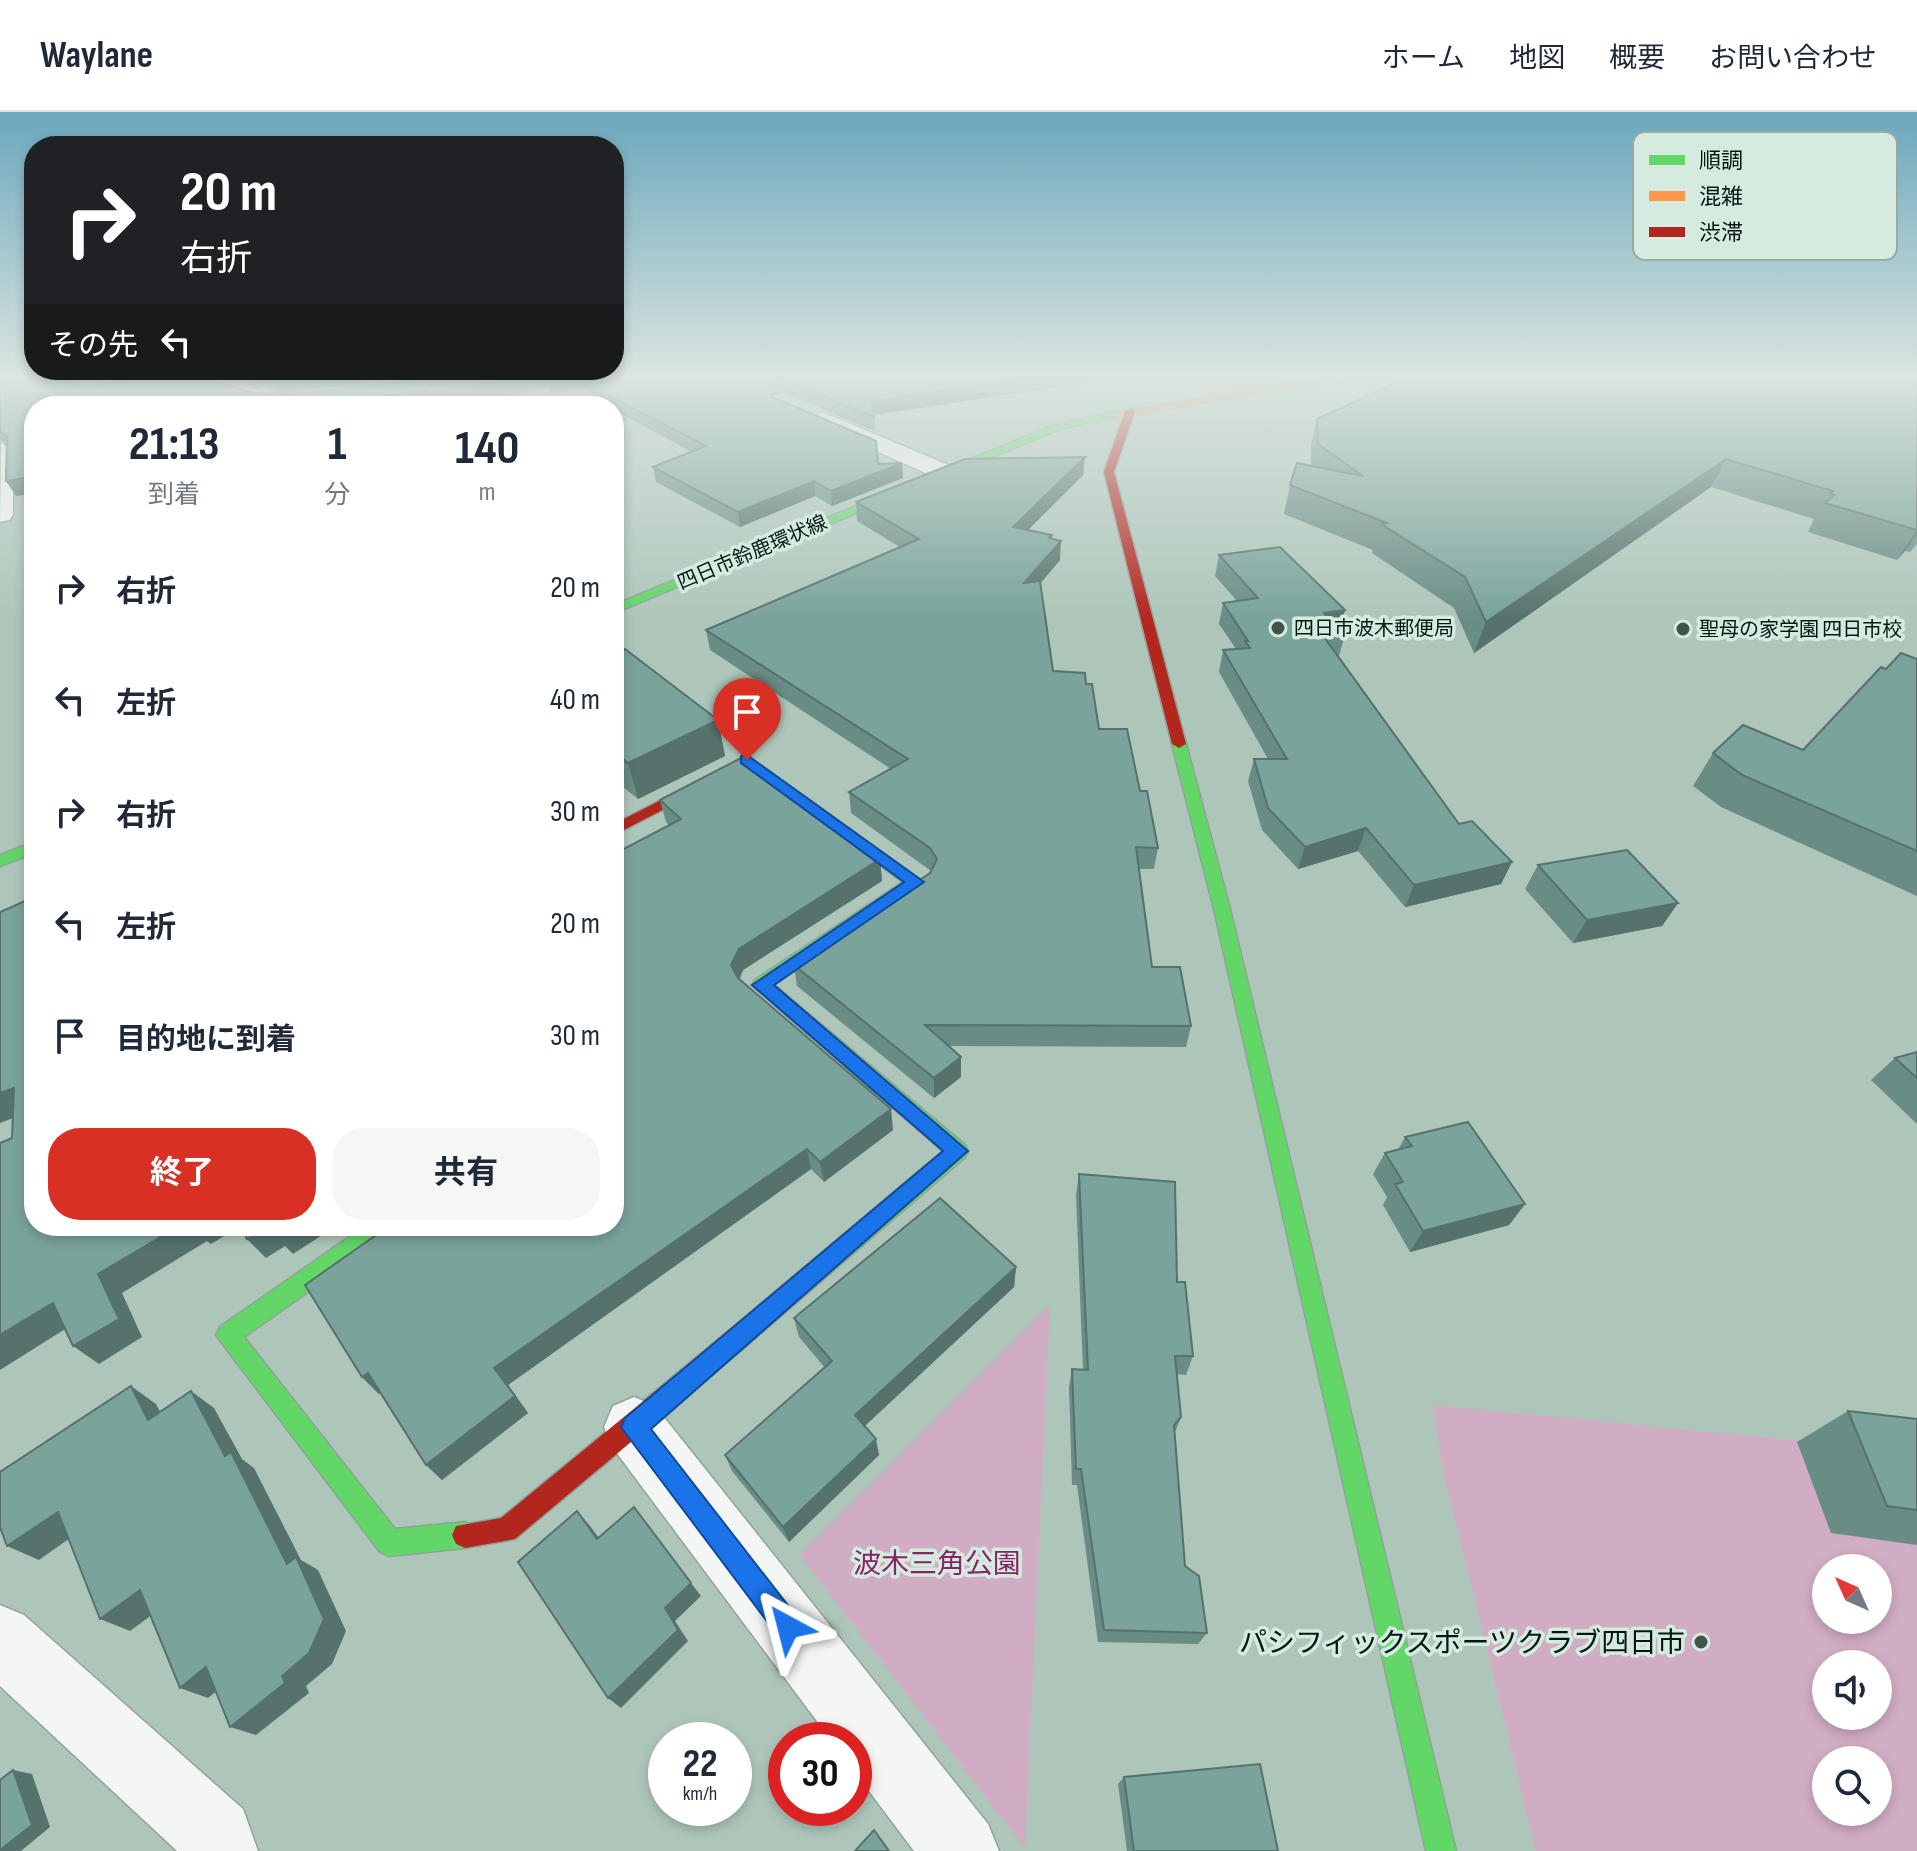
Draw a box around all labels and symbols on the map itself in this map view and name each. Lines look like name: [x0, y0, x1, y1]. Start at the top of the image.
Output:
legend: [1633, 132, 1897, 260]
text: 順調: [1699, 148, 1743, 175]
text: 混雑: [1699, 184, 1743, 211]
text: 渋滞: [1699, 220, 1743, 247]
street label: 四日市鈴鹿環状線: [674, 511, 831, 595]
place label: 四日市波木郵便局: [1294, 617, 1454, 641]
place label: 聖母の家学園 四日市校: [1699, 618, 1902, 642]
marker: 四日市波木郵便局: [1269, 619, 1287, 637]
marker: 聖母の家学園 四日市校: [1674, 620, 1692, 638]
pin: [713, 678, 781, 760]
park label: 波木三角公園: [853, 1548, 1021, 1581]
north arrow: [1812, 1554, 1892, 1634]
position arrow: [746, 1585, 830, 1669]
place label: パシフィックスポーツクラブ四日市: [1239, 1627, 1685, 1660]
marker: パシフィックスポーツクラブ四日市: [1692, 1633, 1710, 1651]
speed limit sign: 30: [768, 1722, 872, 1826]

